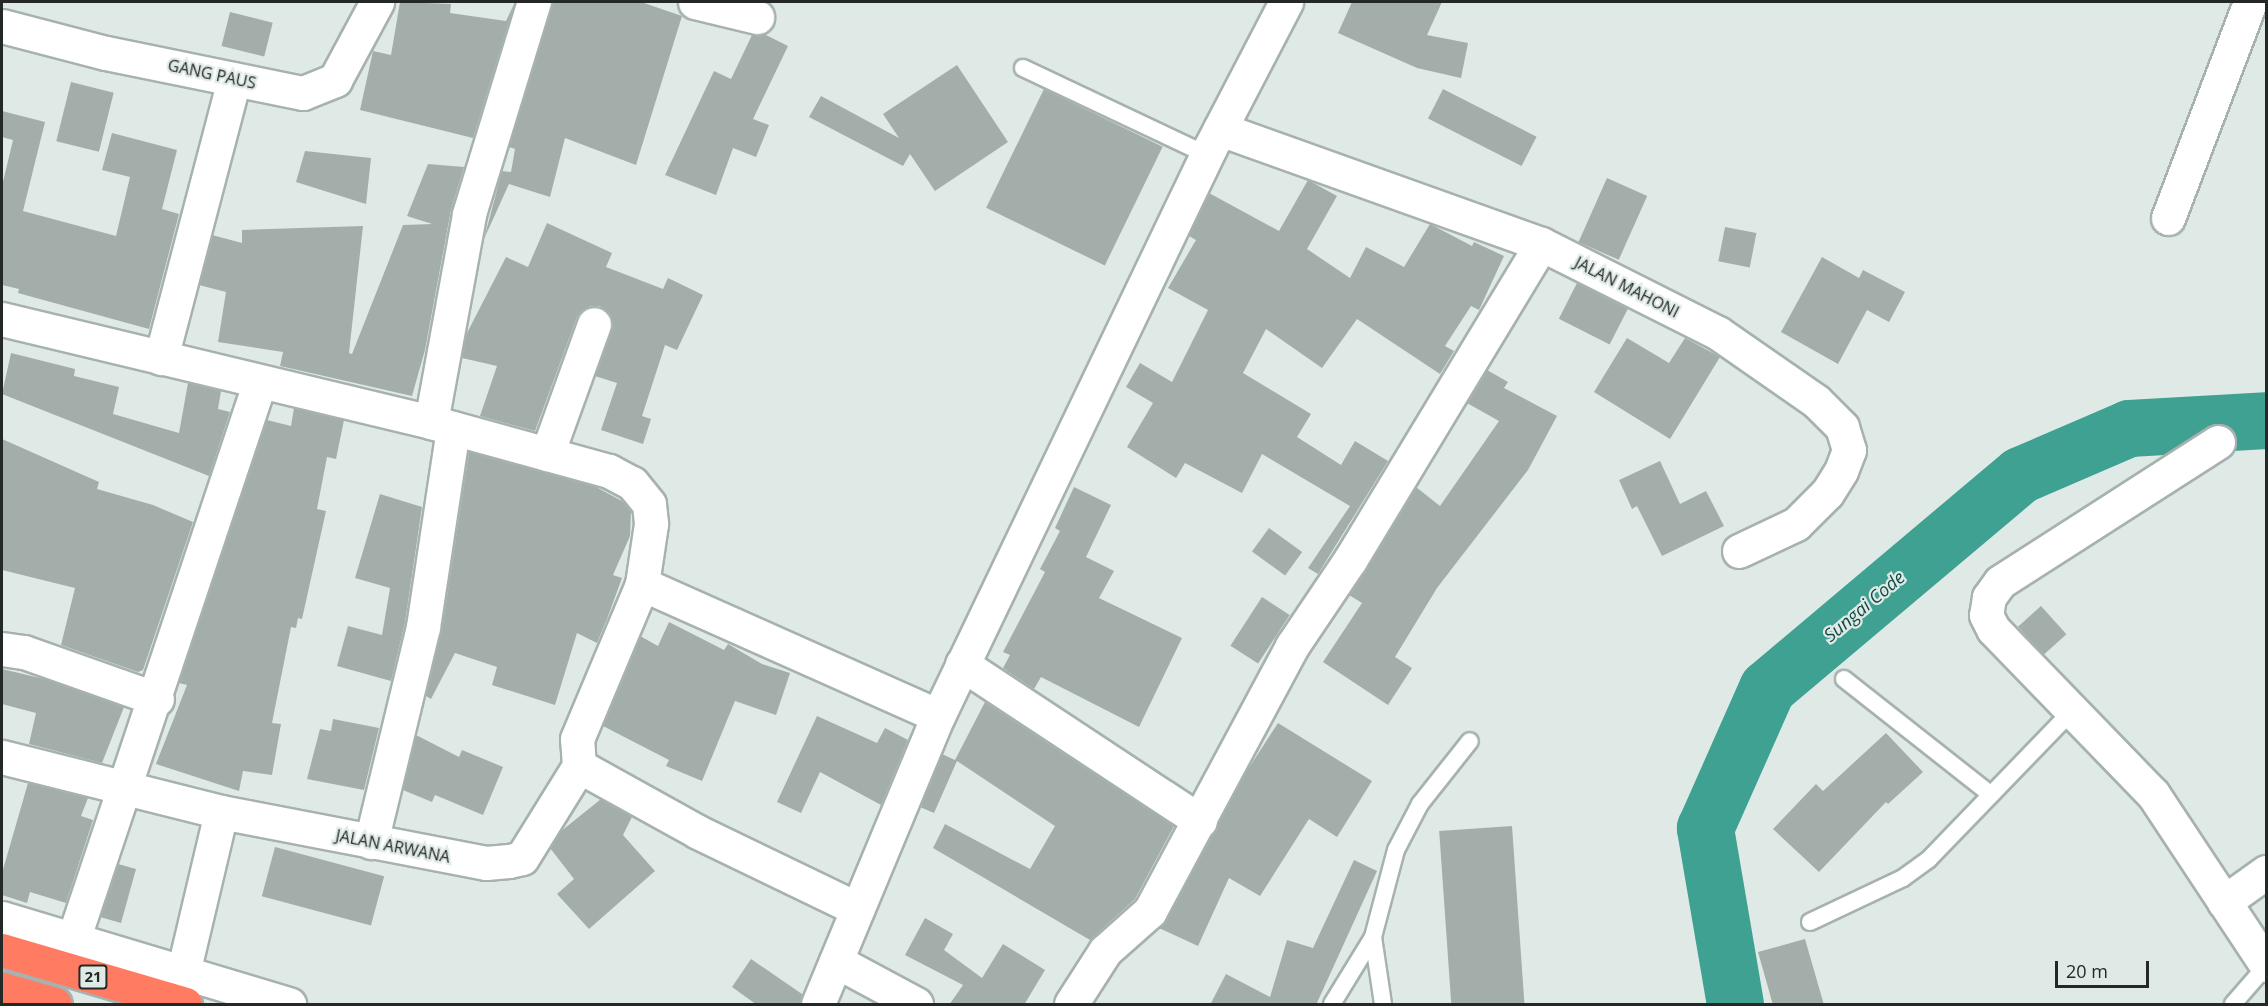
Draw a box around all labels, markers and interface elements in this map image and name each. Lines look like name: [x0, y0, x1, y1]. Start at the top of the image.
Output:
street label: GANG PAUS: [166, 55, 258, 93]
street label: JALAN MAHONI: [1572, 252, 1682, 322]
water label: Sungai Code: [1819, 566, 1909, 646]
street label: JALAN ARWANA: [334, 825, 452, 867]
scale bar: [2058, 949, 2152, 987]
text: 20 m: [2066, 959, 2108, 983]
road number: 21: [78, 965, 108, 989]

